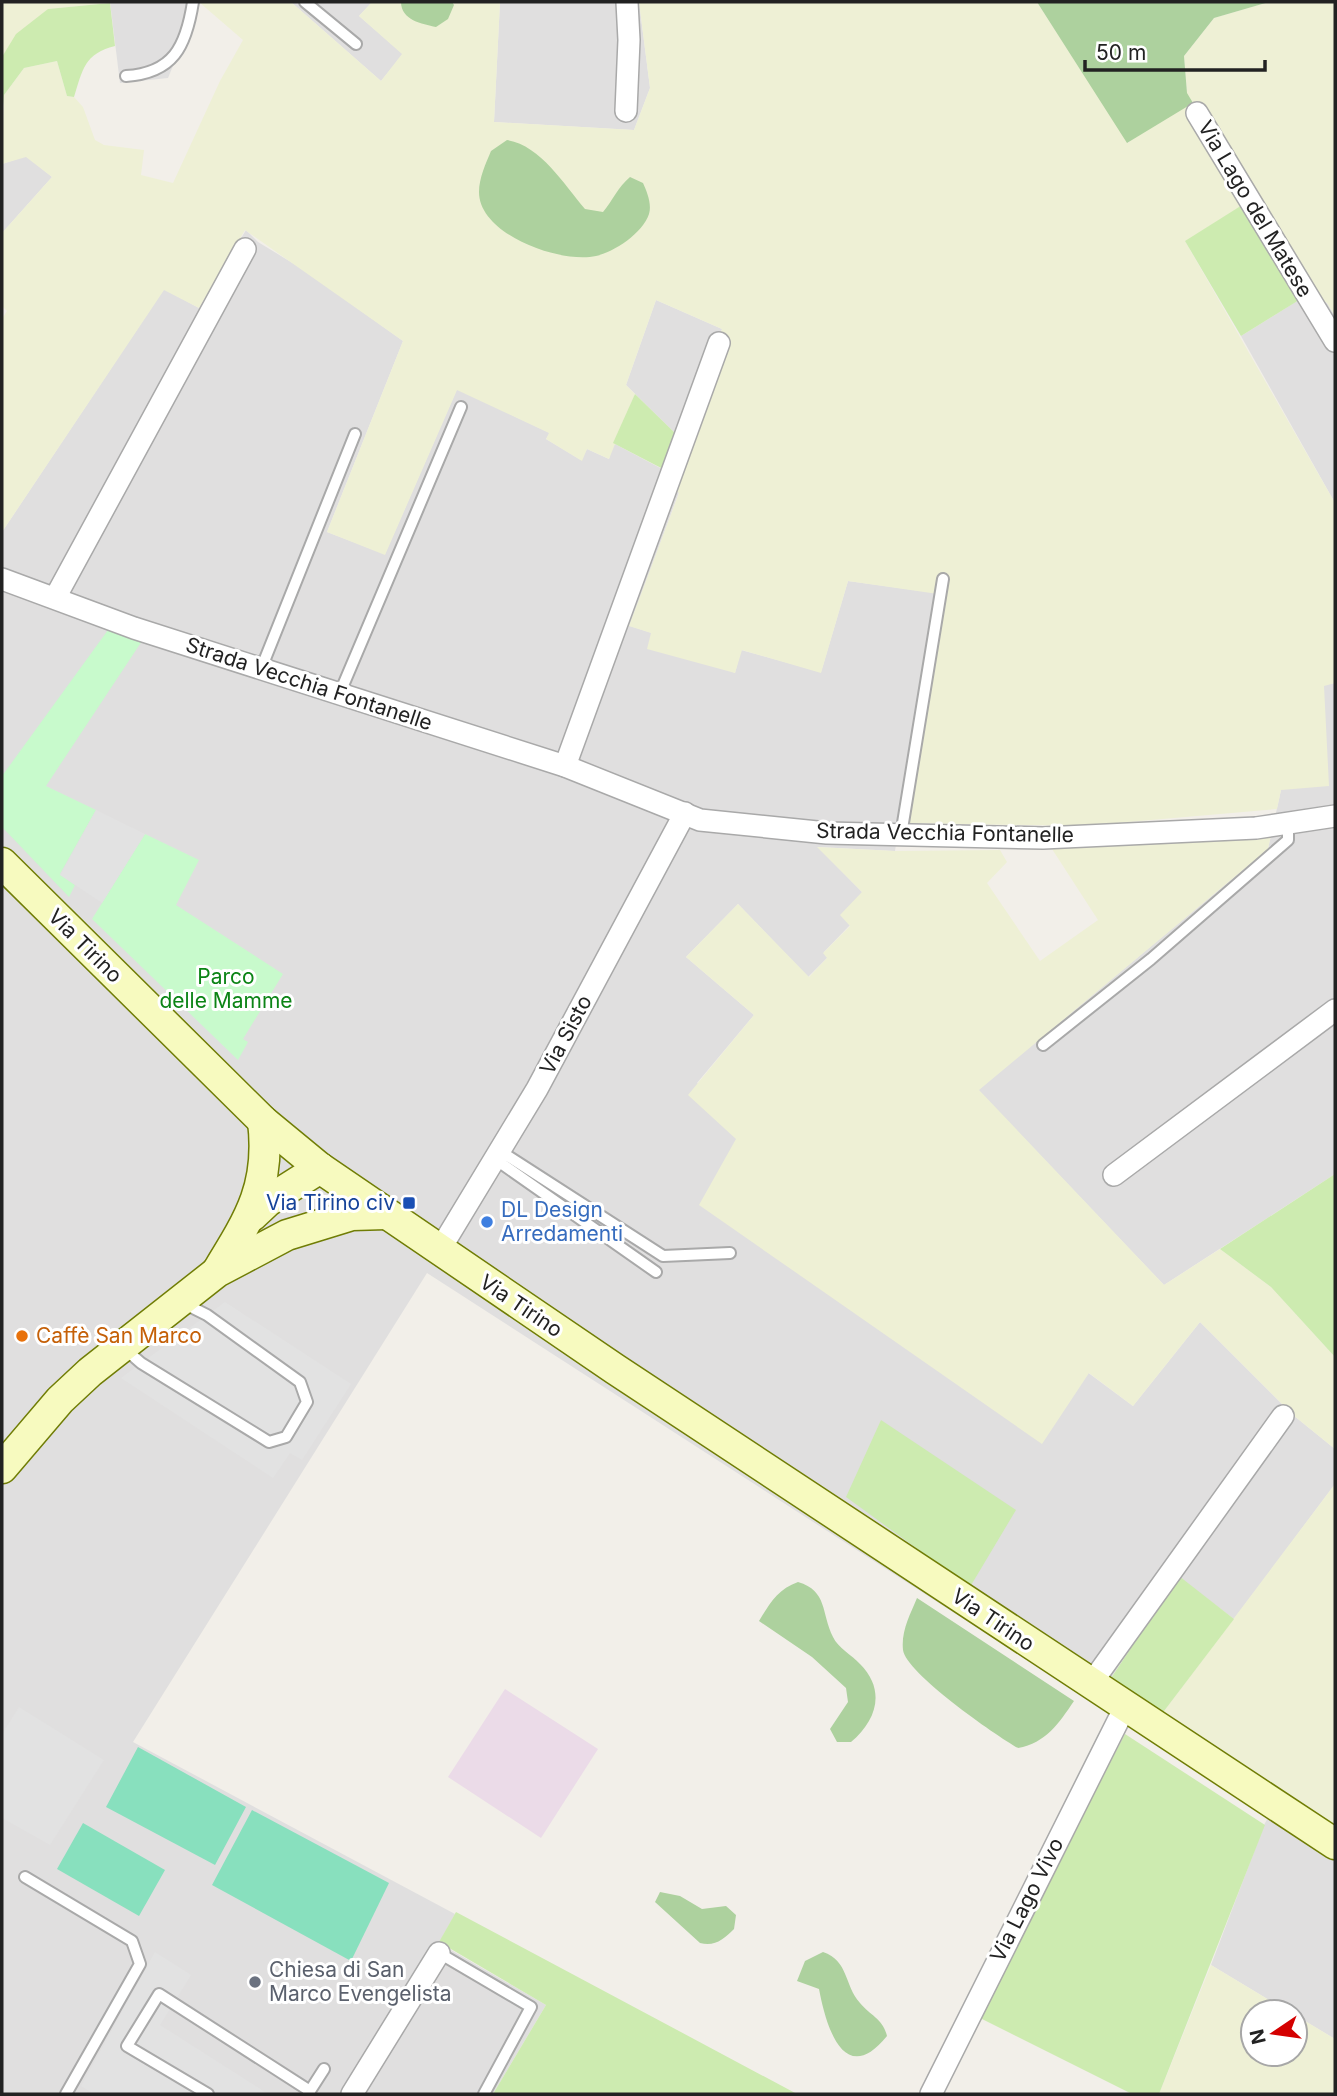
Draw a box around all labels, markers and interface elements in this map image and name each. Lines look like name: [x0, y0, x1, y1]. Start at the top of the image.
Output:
scale bar: [1085, 28, 1265, 72]
text: 50 m: [1096, 40, 1146, 65]
street label: Via Lago del Matese: [1193, 116, 1318, 302]
street label: Strada Vecchia Fontanelle: [183, 632, 436, 735]
street label: Strada Vecchia Fontanelle: [816, 818, 1074, 847]
street label: Via Tirino: [43, 903, 128, 988]
park label: Parco delle Mamme: [159, 964, 293, 1013]
street label: Via Sisto: [534, 991, 597, 1079]
place label: Via Tirino civ: [266, 1190, 395, 1215]
marker: Via Tirino civ: [401, 1195, 417, 1211]
place label: DL Design Arredamenti: [501, 1197, 623, 1246]
marker: DL Design Arredamenti: [479, 1214, 495, 1230]
street label: Via Tirino: [475, 1269, 567, 1342]
place label: Caffè San Marco: [36, 1323, 202, 1348]
marker: Caffè San Marco: [14, 1328, 30, 1344]
street label: Via Tirino: [947, 1583, 1039, 1656]
street label: Via Lago Vivo: [985, 1834, 1069, 1966]
place label: Chiesa di San Marco Evengelista: [269, 1957, 452, 2006]
marker: Chiesa di San Marco Evengelista: [247, 1974, 263, 1990]
north arrow: [1239, 1998, 1309, 2068]
text: N: [1245, 2027, 1271, 2046]

